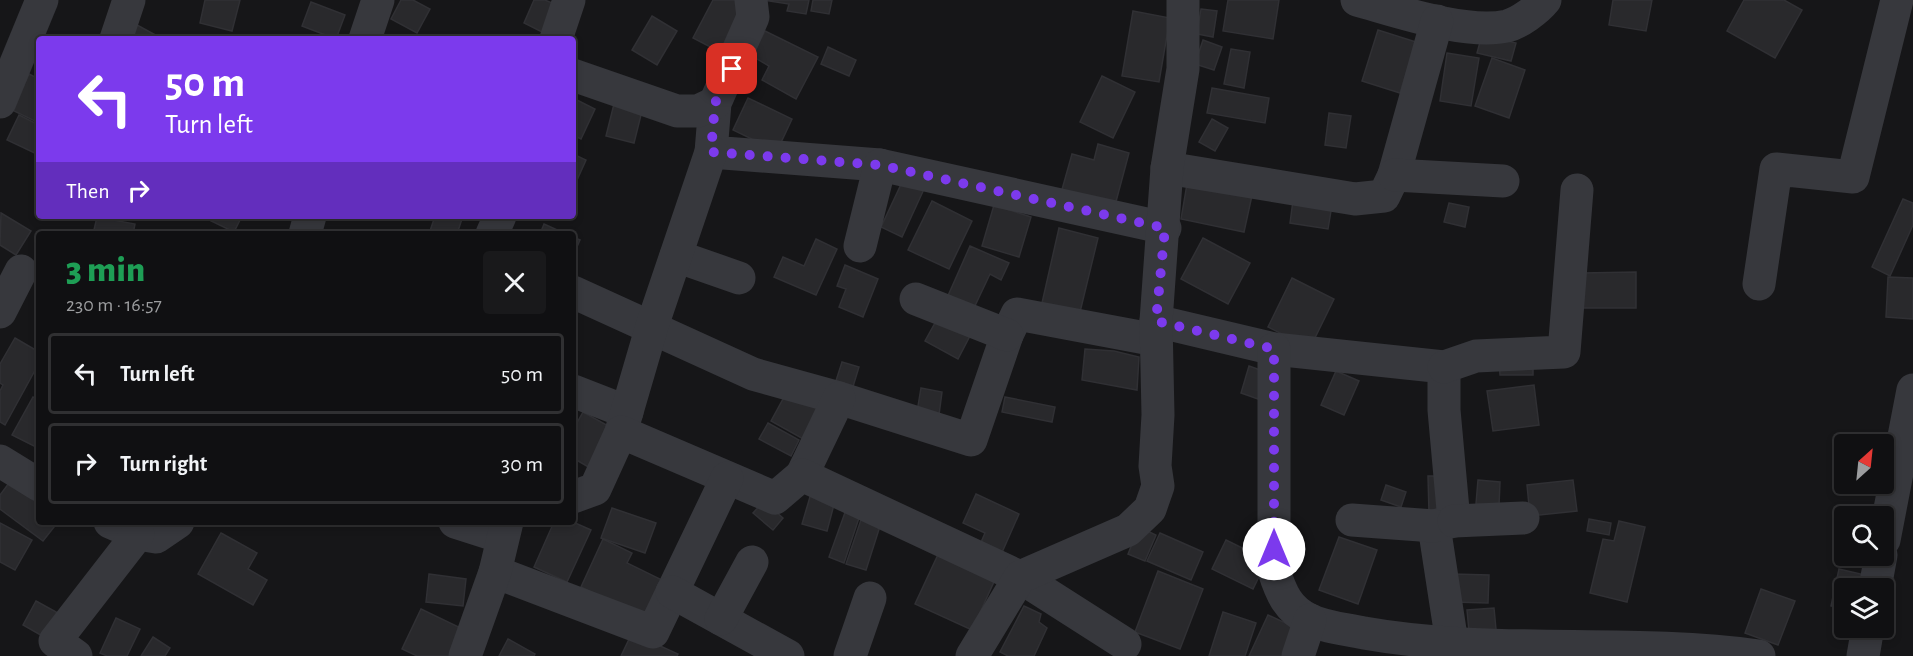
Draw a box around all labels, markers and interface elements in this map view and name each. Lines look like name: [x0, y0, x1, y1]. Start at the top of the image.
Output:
pin: [706, 43, 757, 94]
icon: arrive: [715, 52, 748, 85]
icon: left: [66, 60, 144, 138]
text: 50 m: [165, 62, 245, 104]
text: Turn left: [165, 111, 253, 138]
icon: right: [122, 174, 155, 207]
text: Then: [66, 180, 110, 202]
button: close: [483, 251, 546, 314]
text: 3 min: [66, 252, 145, 288]
text: 230 m · 16:57: [66, 295, 162, 315]
icon: left: [69, 357, 102, 390]
text: Turn left: [120, 363, 194, 385]
text: 50 m: [501, 363, 543, 385]
north arrow: [1834, 434, 1894, 494]
map controls: [1834, 434, 1894, 638]
icon: right: [69, 447, 102, 480]
text: Turn right: [120, 453, 207, 475]
text: 30 m: [501, 453, 543, 475]
button: search: [1834, 506, 1894, 566]
position arrow: [1242, 517, 1306, 581]
button: layers: [1834, 578, 1894, 638]

